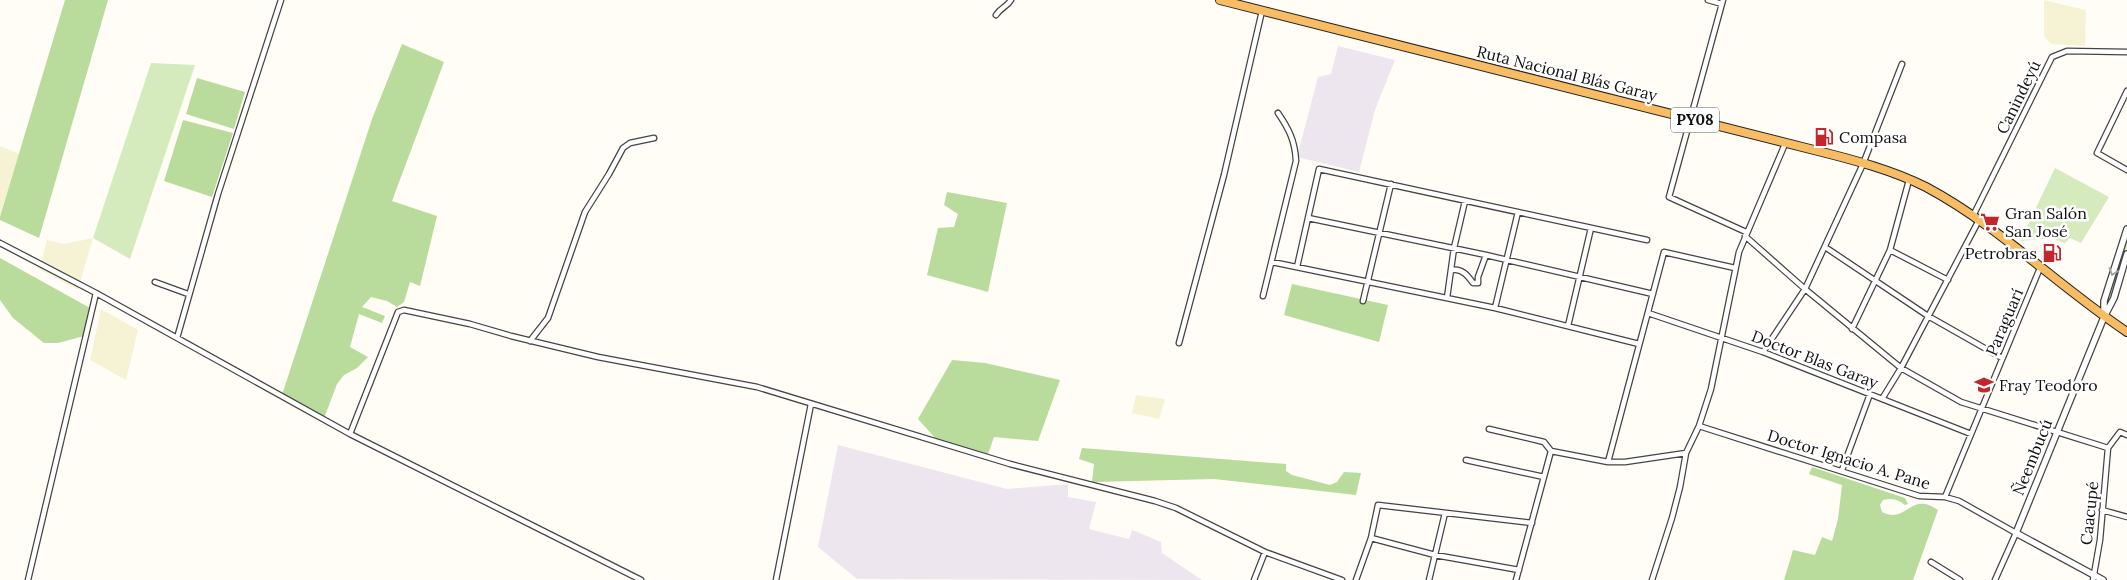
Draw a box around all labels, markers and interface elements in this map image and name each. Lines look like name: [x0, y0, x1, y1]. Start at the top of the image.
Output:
street label: Ruta Nacional Blás Garay: [1475, 41, 1660, 105]
street label: Canindeyú: [1992, 56, 2045, 137]
road number: PY08: [1671, 108, 1719, 132]
fuel station icon: Compasa: [1813, 126, 1835, 148]
place label: Compasa: [1839, 127, 1907, 147]
place label: Gran Salón San José: [2005, 203, 2087, 241]
supermarket icon: Gran Salón San José: [1979, 211, 2001, 233]
fuel station icon: Petrobras: [2041, 242, 2063, 264]
place label: Petrobras: [1965, 243, 2037, 263]
one-way arrow: [2109, 268, 2119, 276]
street label: Paraguarí: [1981, 285, 2027, 359]
street label: Doctor Blas Garay: [1749, 326, 1882, 393]
school or university icon: Fray Teodoro: [1973, 374, 1995, 396]
place label: Fray Teodoro: [1999, 375, 2098, 395]
street label: Ñeembucú: [2008, 416, 2057, 498]
street label: Doctor Ignacio A. Pane: [1765, 425, 1933, 493]
street label: Caacupé: [2076, 480, 2102, 546]

